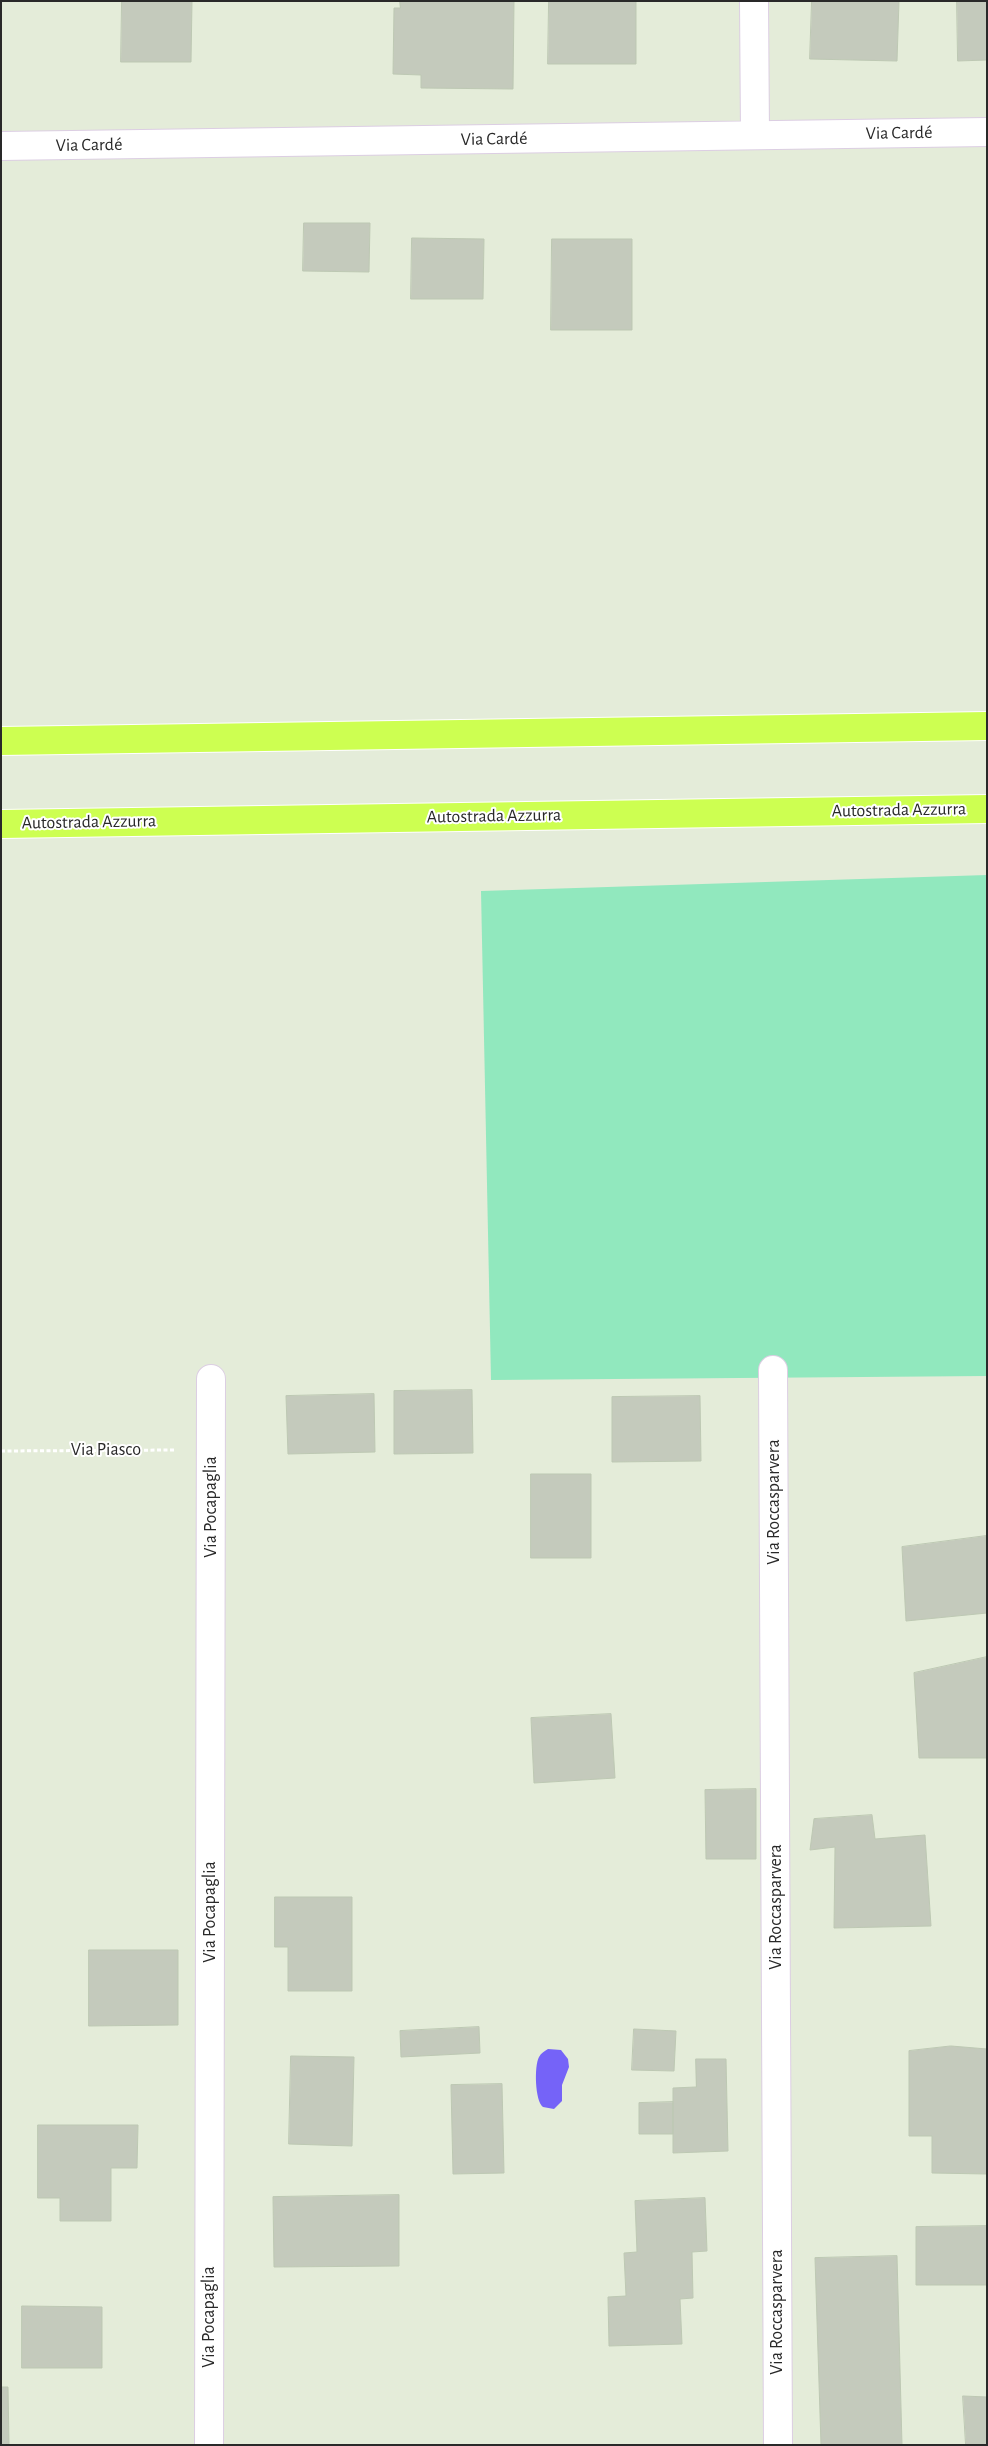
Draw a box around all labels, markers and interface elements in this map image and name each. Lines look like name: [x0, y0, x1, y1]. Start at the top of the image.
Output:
street label: Via Cardé: [865, 122, 933, 144]
street label: Via Cardé: [460, 128, 528, 150]
street label: Via Cardé: [55, 134, 123, 156]
street label: Autostrada Azzurra: [832, 798, 966, 822]
street label: Autostrada Azzurra: [427, 804, 561, 828]
street label: Autostrada Azzurra: [22, 810, 156, 834]
street label: Via Piasco: [71, 1439, 141, 1461]
street label: Via Roccasparvera: [763, 1439, 785, 1565]
street label: Via Pocapaglia: [200, 1456, 222, 1558]
street label: Via Roccasparvera: [765, 1844, 787, 1970]
street label: Via Pocapaglia: [199, 1861, 221, 1963]
street label: Via Roccasparvera: [766, 2249, 788, 2375]
street label: Via Pocapaglia: [198, 2266, 220, 2368]

